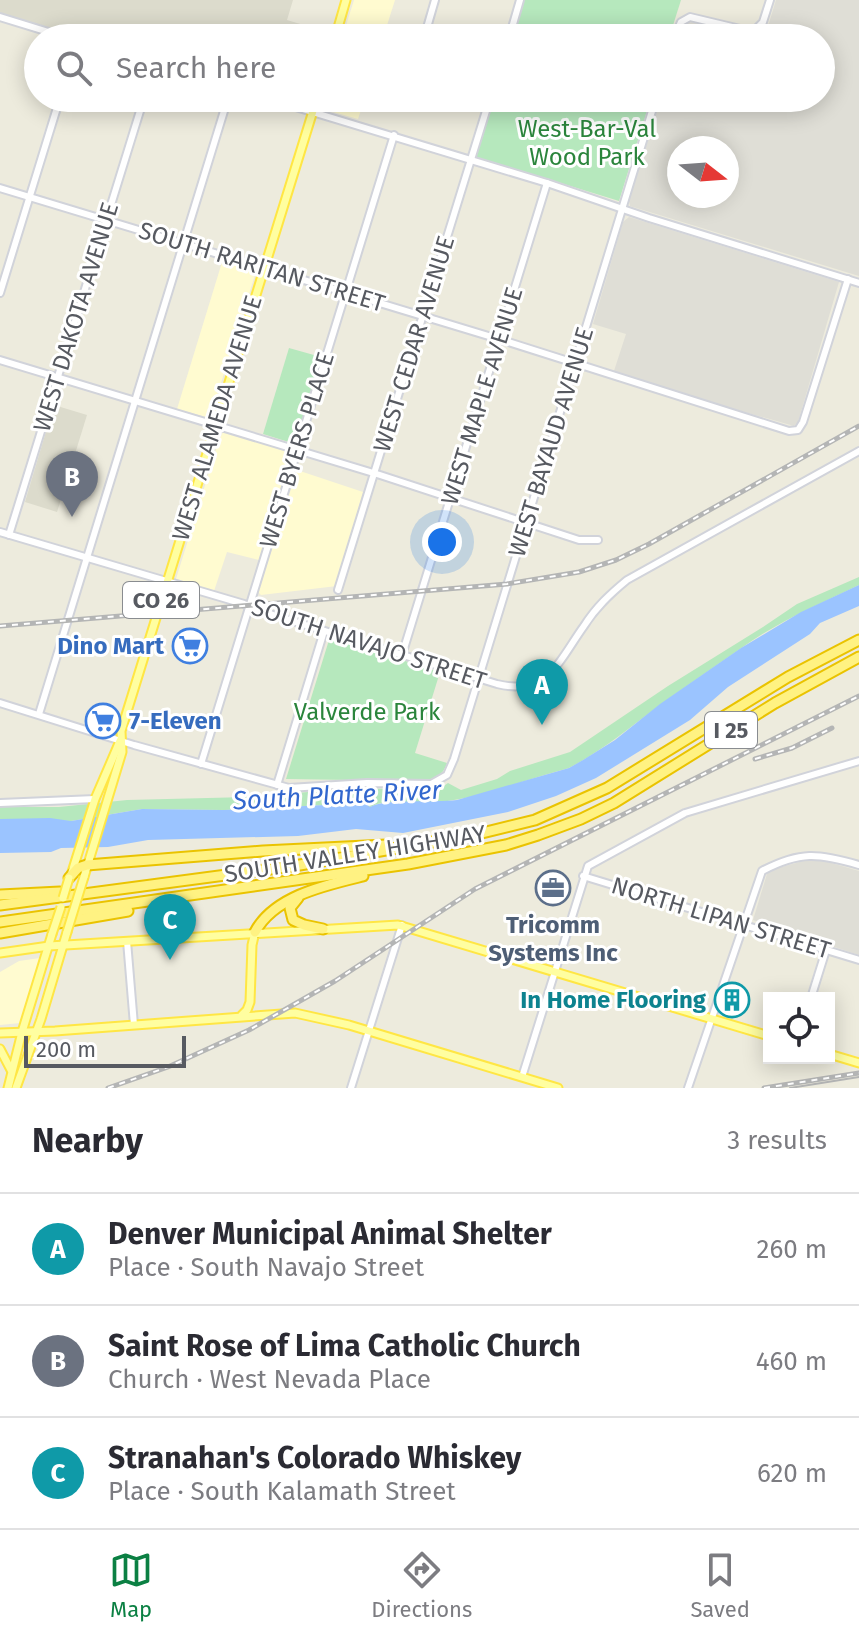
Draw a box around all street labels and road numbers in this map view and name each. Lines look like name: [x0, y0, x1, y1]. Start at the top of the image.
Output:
street label: WEST DAKOTA AVENUE: [28, 199, 124, 435]
street label: SOUTH RARITAN STREET: [136, 216, 389, 318]
street label: WEST CEDAR AVENUE: [368, 233, 460, 455]
street label: WEST MAPLE AVENUE: [436, 284, 528, 508]
street label: WEST ALAMEDA AVENUE: [166, 292, 268, 544]
street label: WEST BAYAUD AVENUE: [503, 324, 599, 560]
street label: WEST BYERS PLACE: [254, 349, 340, 551]
road number: CO 26: [123, 582, 199, 618]
street label: SOUTH NAVAJO STREET: [248, 593, 490, 695]
road number: I 25: [705, 712, 757, 748]
street label: SOUTH VALLEY HIGHWAY: [222, 819, 488, 888]
street label: NORTH LIPAN STREET: [608, 871, 835, 965]

